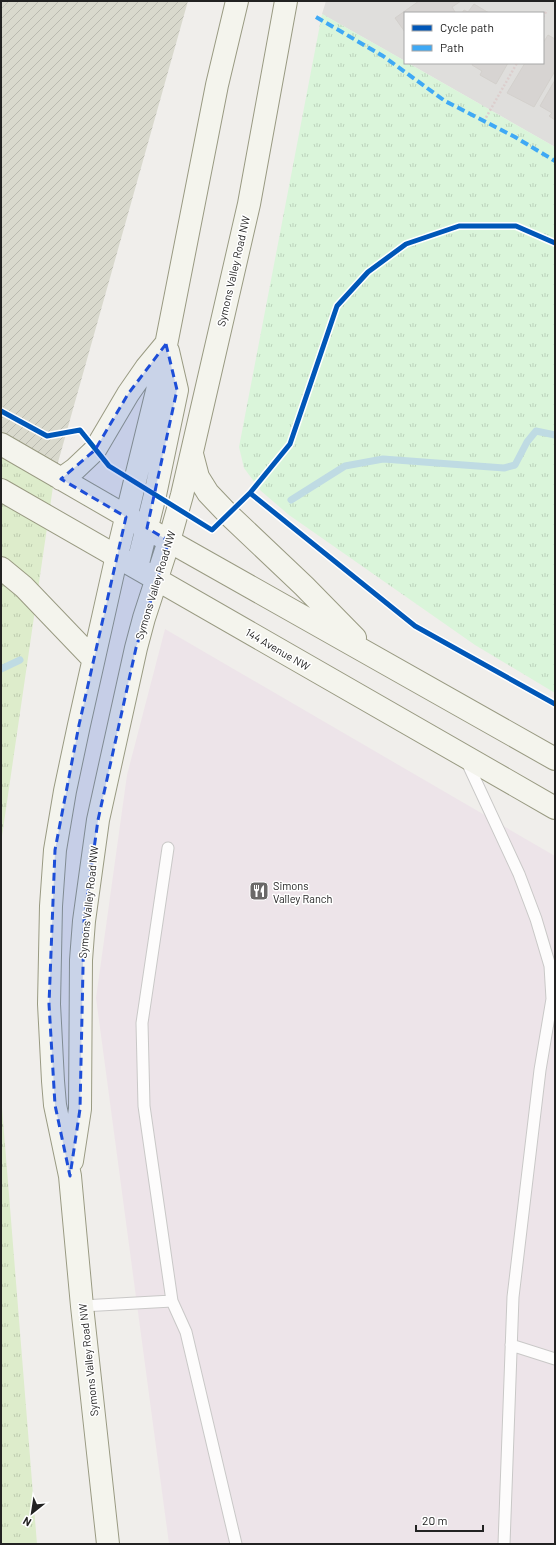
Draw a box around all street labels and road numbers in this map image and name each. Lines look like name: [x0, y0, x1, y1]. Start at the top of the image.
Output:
street label: Symons Valley Road NW: [214, 214, 252, 328]
street label: Symons Valley Road NW: [132, 529, 178, 641]
street label: 144 Avenue NW: [243, 625, 313, 673]
street label: Symons Valley Road NW: [76, 845, 100, 959]
street label: Symons Valley Road NW: [76, 1303, 100, 1417]

